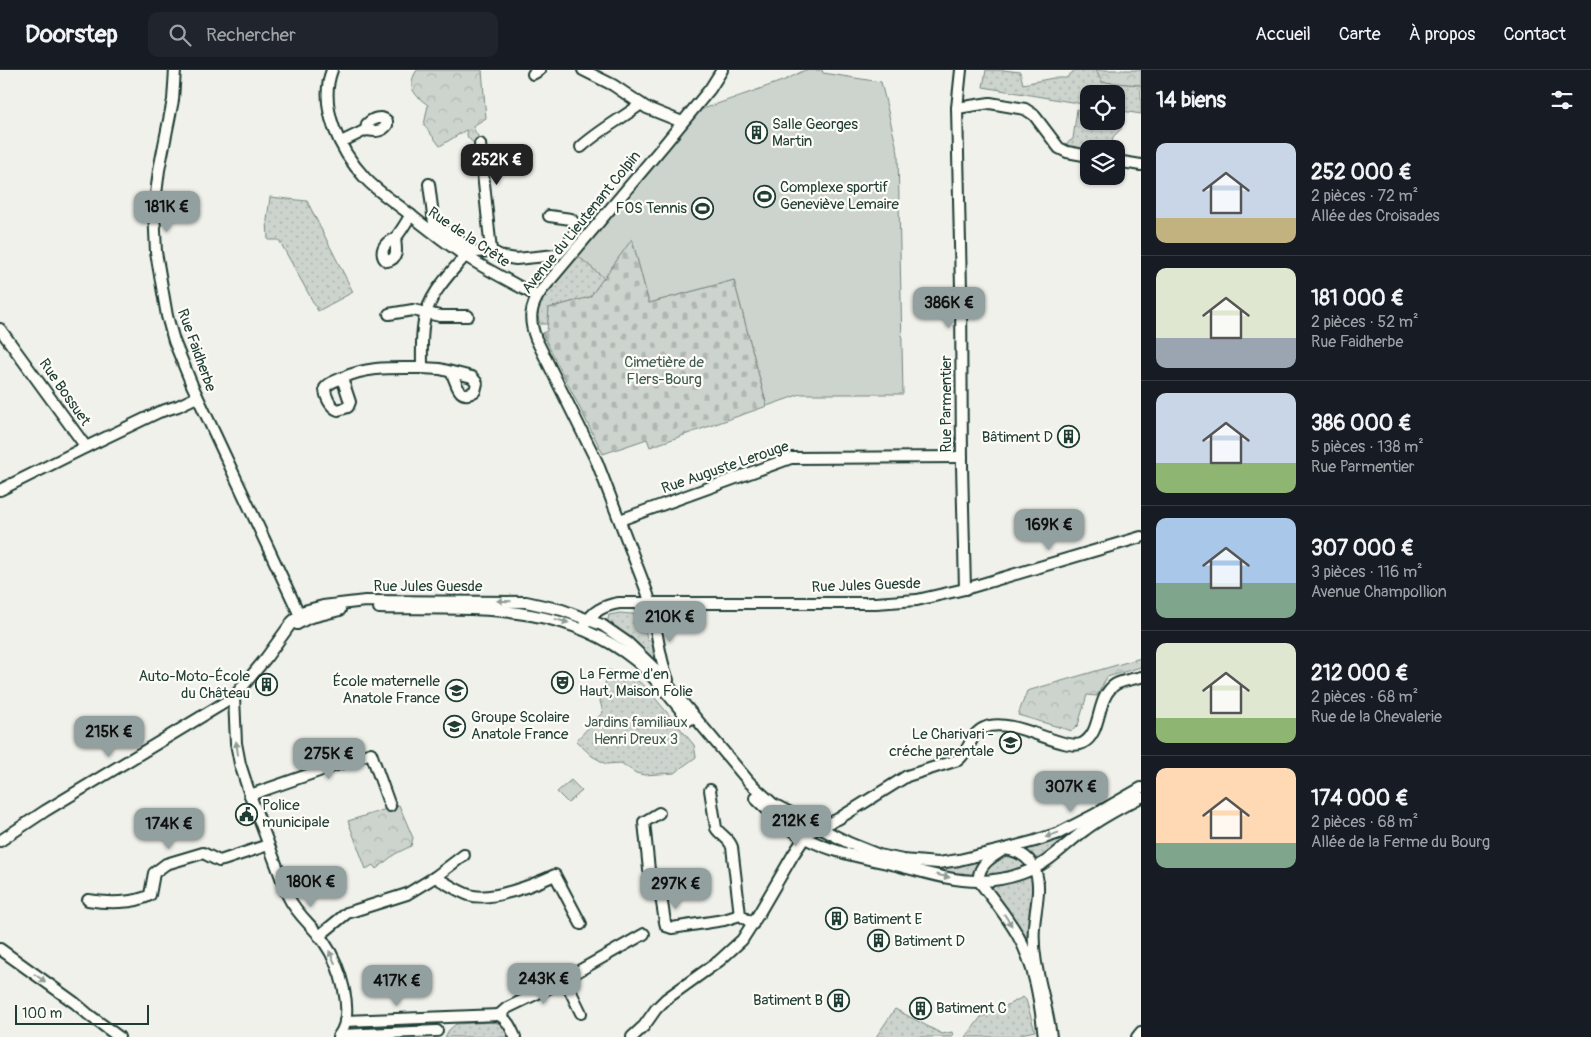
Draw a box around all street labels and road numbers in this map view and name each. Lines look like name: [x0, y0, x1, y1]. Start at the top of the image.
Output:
street label: Avenue du Lieutenant Colpin: [518, 147, 645, 298]
street label: Rue de la Crête: [424, 203, 514, 272]
street label: Rue Faidherbe: [173, 306, 220, 395]
street label: Rue Bossuet: [35, 355, 95, 430]
street label: Rue Parmentier: [937, 355, 956, 453]
street label: Rue Auguste Lerouge: [659, 437, 792, 498]
street label: Rue Jules Guesde: [811, 574, 921, 597]
street label: Rue Jules Guesde: [373, 577, 483, 596]

